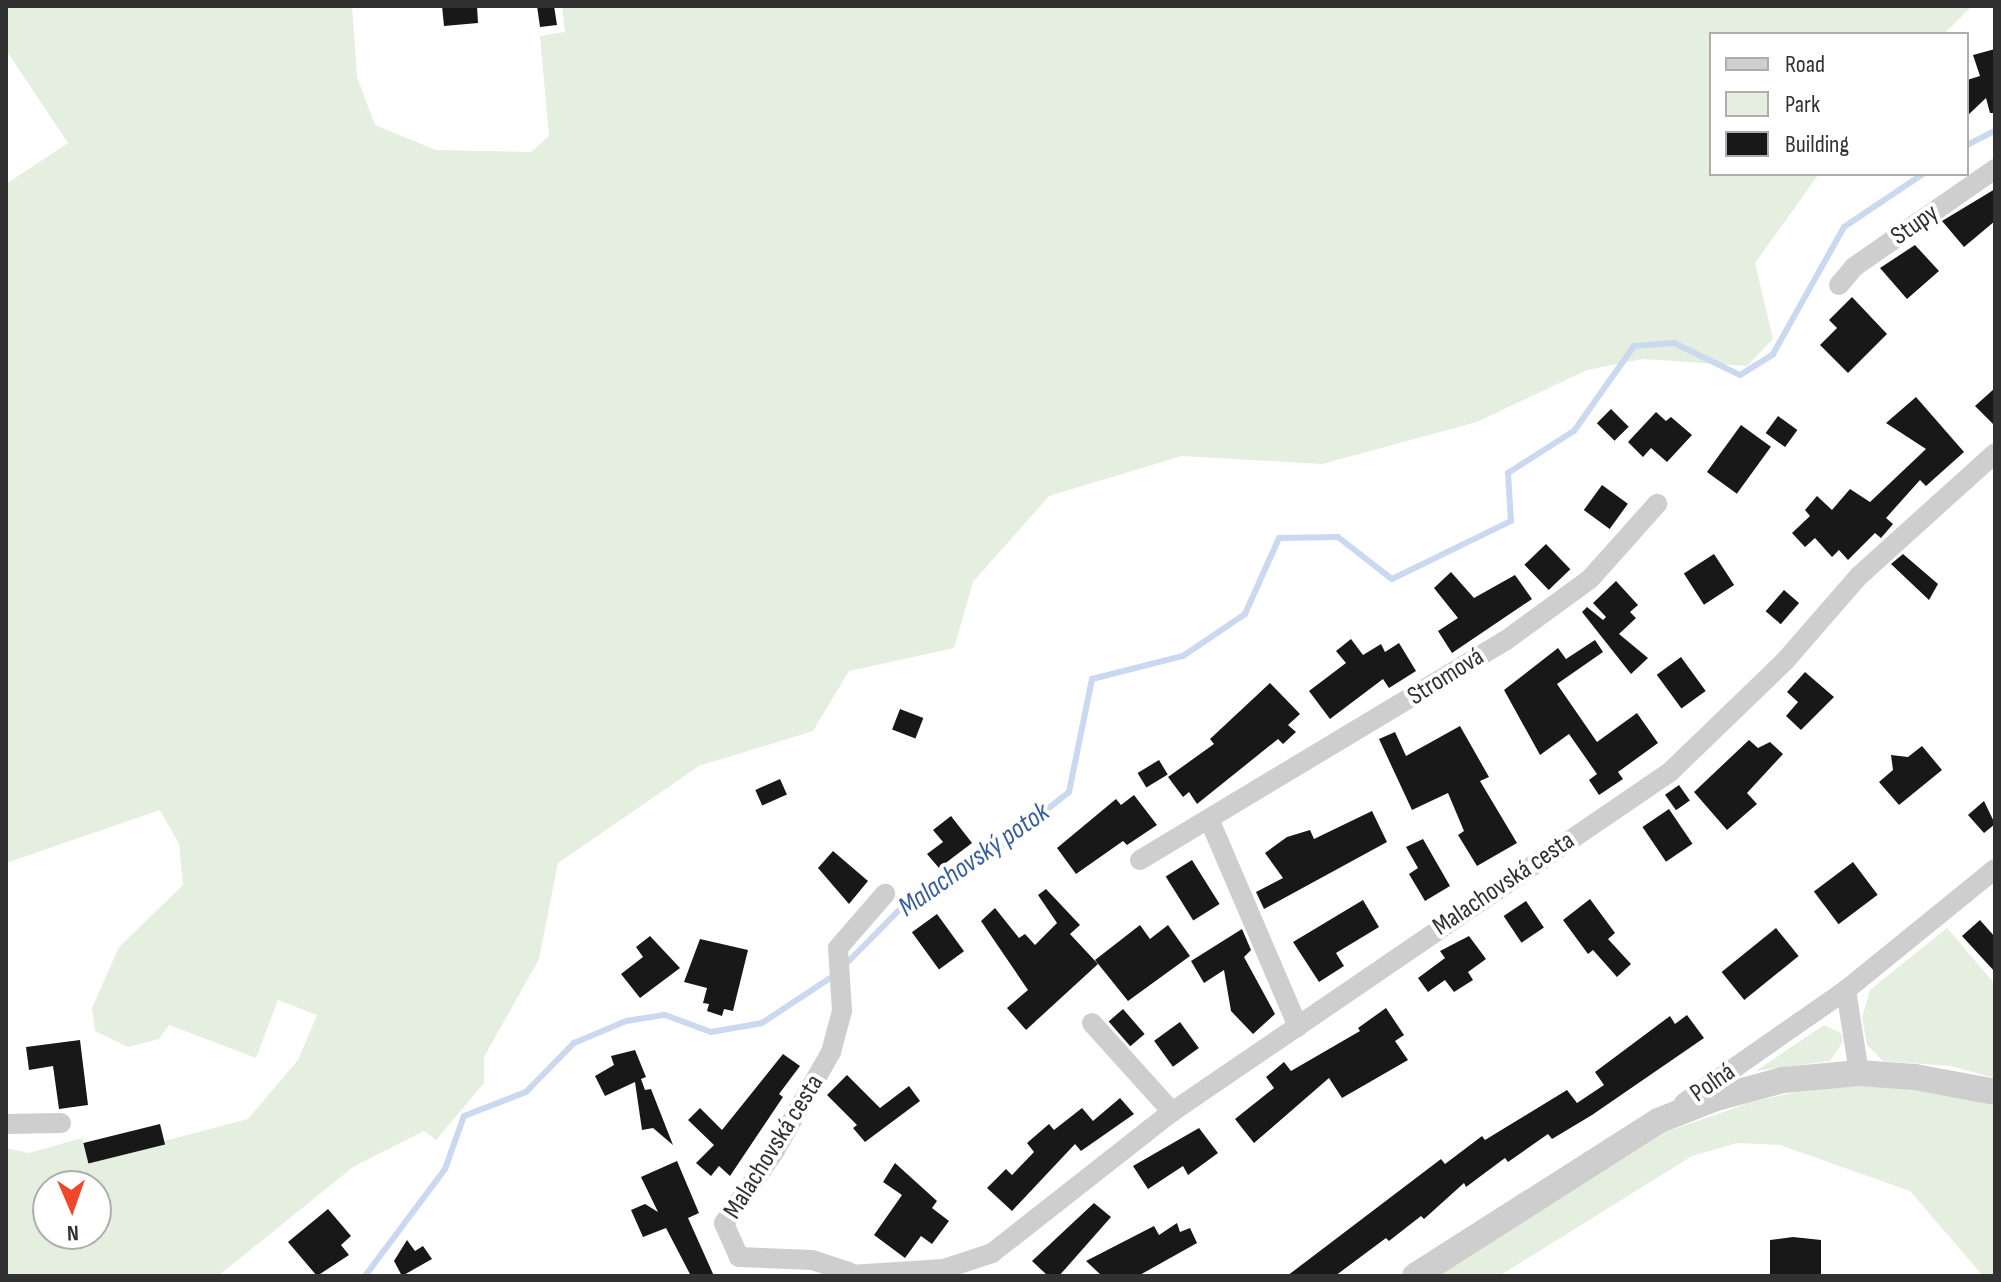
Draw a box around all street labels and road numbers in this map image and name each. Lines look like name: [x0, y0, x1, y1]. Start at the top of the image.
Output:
street label: Stupy: [1885, 198, 1945, 252]
street label: Stromová: [1402, 642, 1490, 712]
street label: Malachovská cesta: [1427, 825, 1581, 943]
street label: Poľná: [1685, 1057, 1741, 1109]
street label: Malachovská cesta: [717, 1069, 831, 1225]

